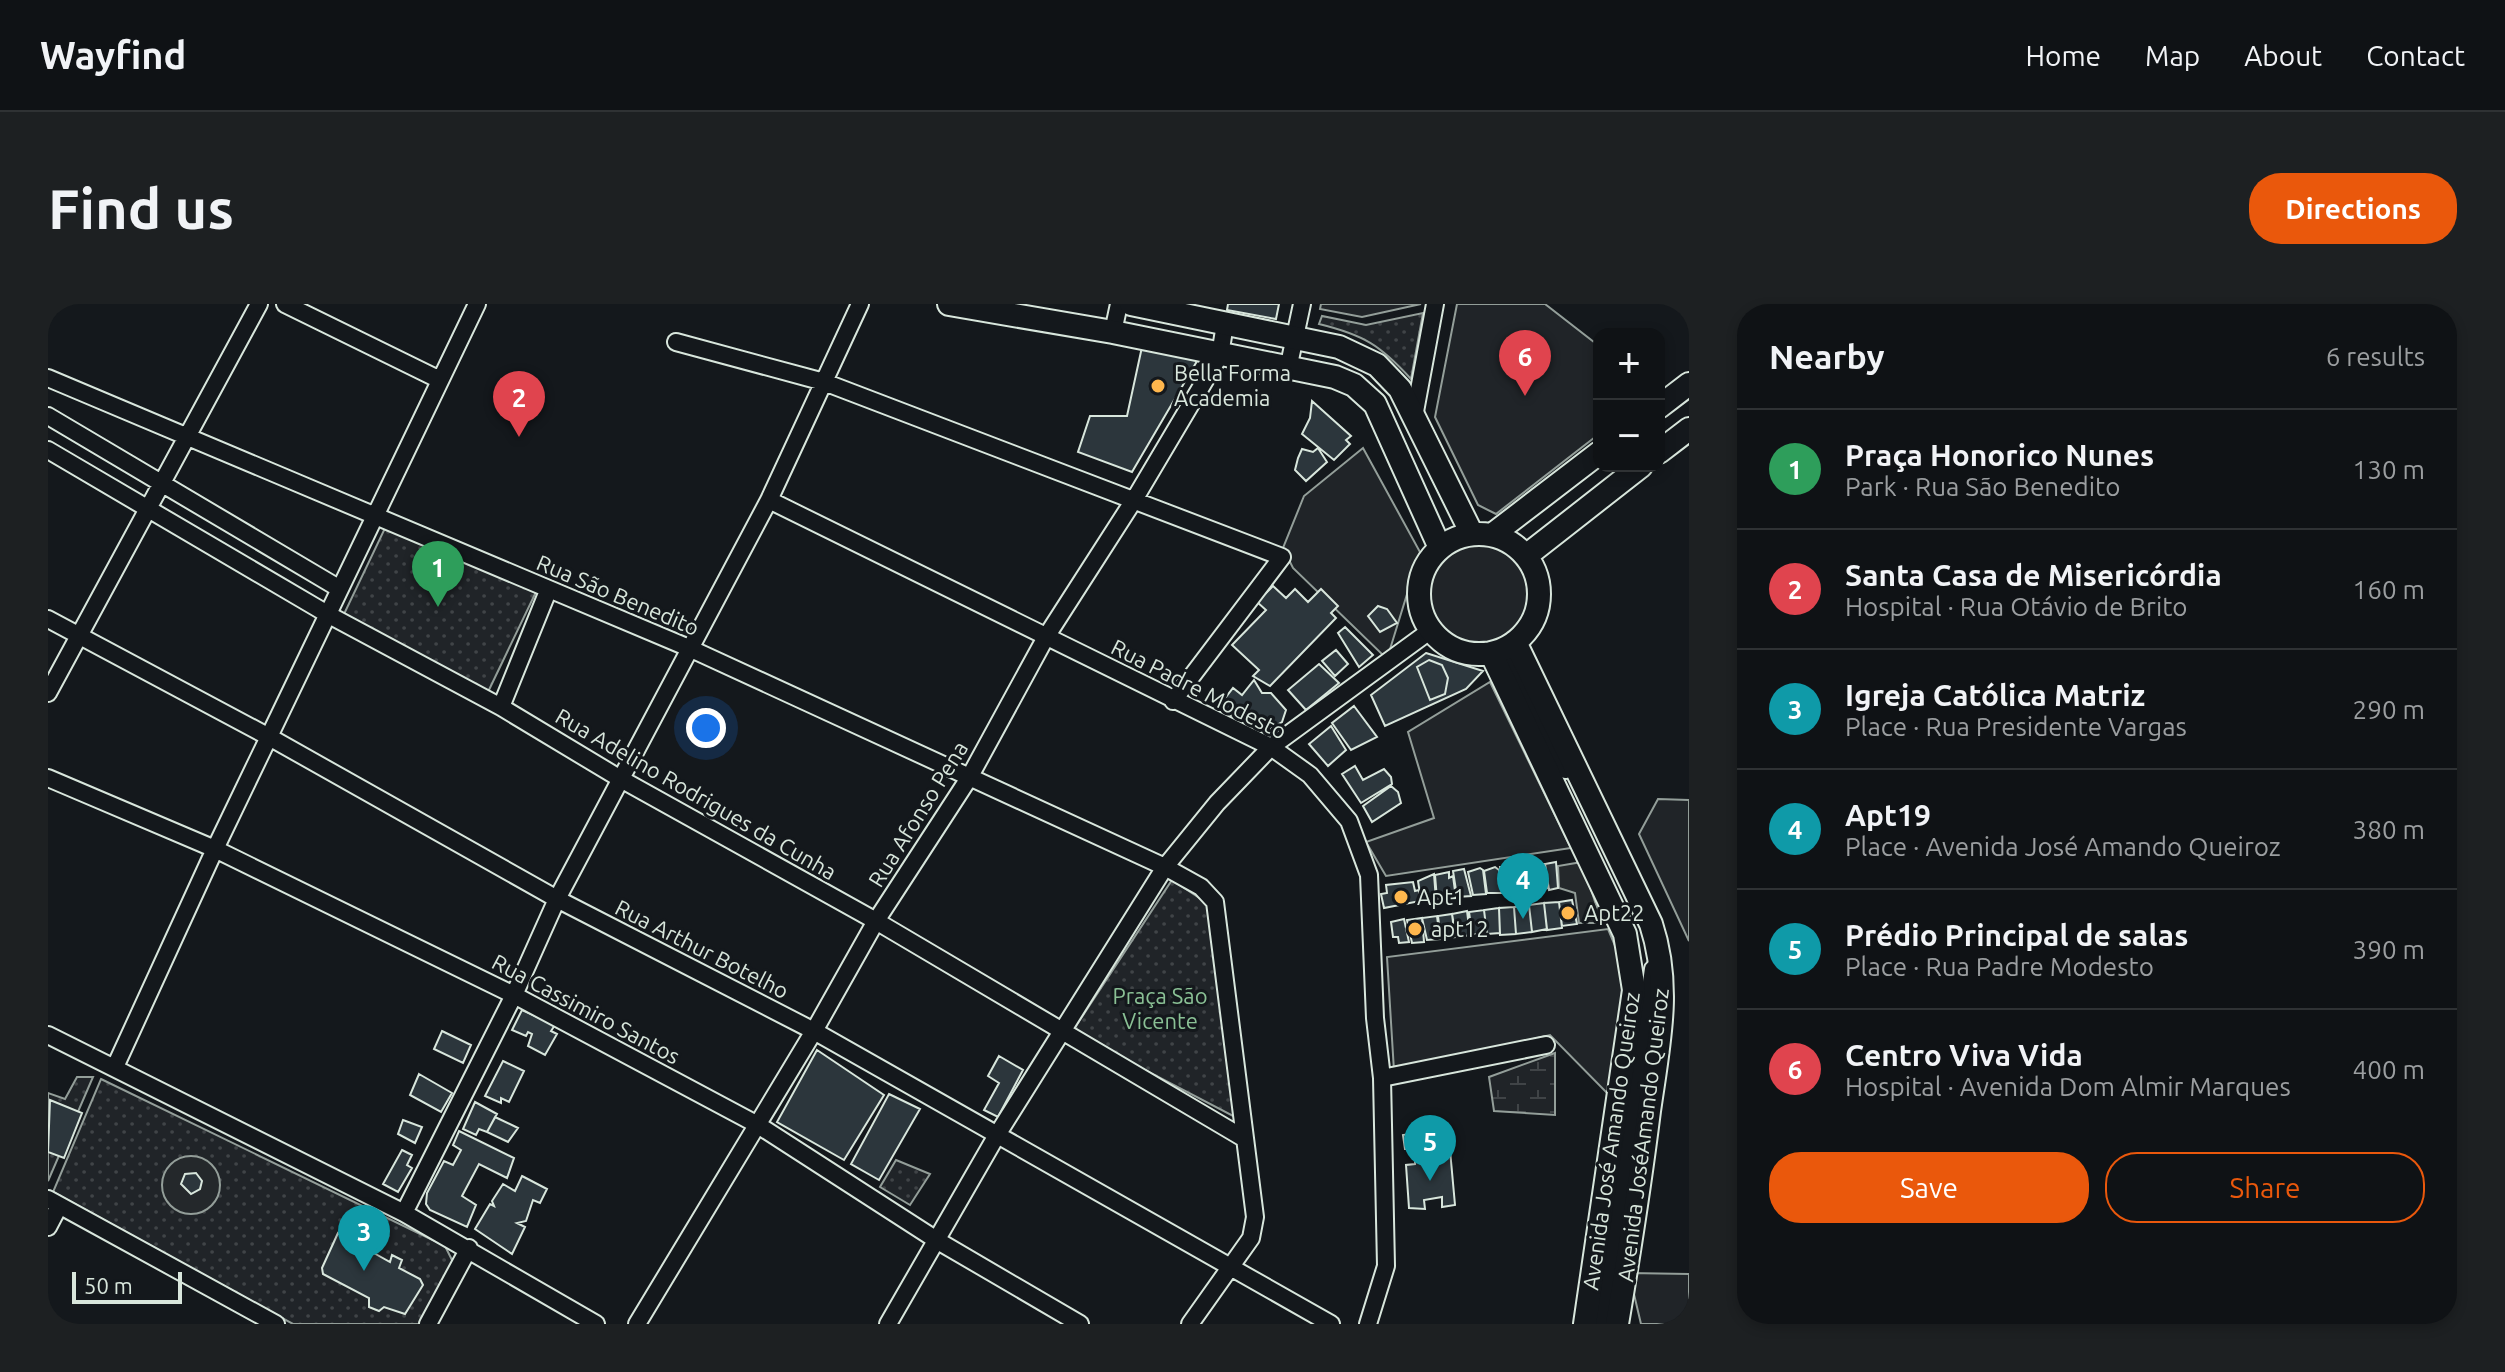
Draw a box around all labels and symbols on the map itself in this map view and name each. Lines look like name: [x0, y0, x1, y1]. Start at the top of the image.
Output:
pin: 6: [1499, 330, 1551, 396]
place label: Bella Forma Academia: [1174, 360, 1291, 410]
pin: 2: [493, 371, 545, 437]
marker: Bella Forma Academia: [1149, 377, 1167, 395]
pin: 1: [412, 541, 464, 607]
street label: Rua São Benedito: [533, 549, 703, 640]
street label: Rua Padre Modesto: [1107, 634, 1291, 744]
street label: Rua Adelino Rodrigues da Cunha: [551, 703, 841, 884]
your location: [686, 708, 726, 748]
street label: Rua Afonso Pena: [863, 736, 972, 891]
pin: 4: [1497, 853, 1549, 919]
place label: Apt1: [1417, 884, 1465, 909]
marker: Apt1: [1392, 888, 1410, 906]
street label: Rua Arthur Botelho: [611, 894, 793, 1003]
place label: Apt22: [1584, 900, 1645, 925]
marker: Apt22: [1559, 904, 1577, 922]
place label: apt12: [1431, 916, 1489, 941]
marker: apt12: [1406, 920, 1424, 938]
street label: Rua Cassimiro Santos: [488, 948, 684, 1069]
park label: Praça São Vicente: [1112, 983, 1208, 1033]
street label: Avenida JoséAmando Queiroz: [1612, 987, 1673, 1283]
street label: Avenida José Amando Queiroz: [1577, 990, 1644, 1291]
pin: 5: [1404, 1115, 1456, 1181]
pin: 3: [338, 1205, 390, 1271]
scale bar: [72, 1268, 182, 1304]

